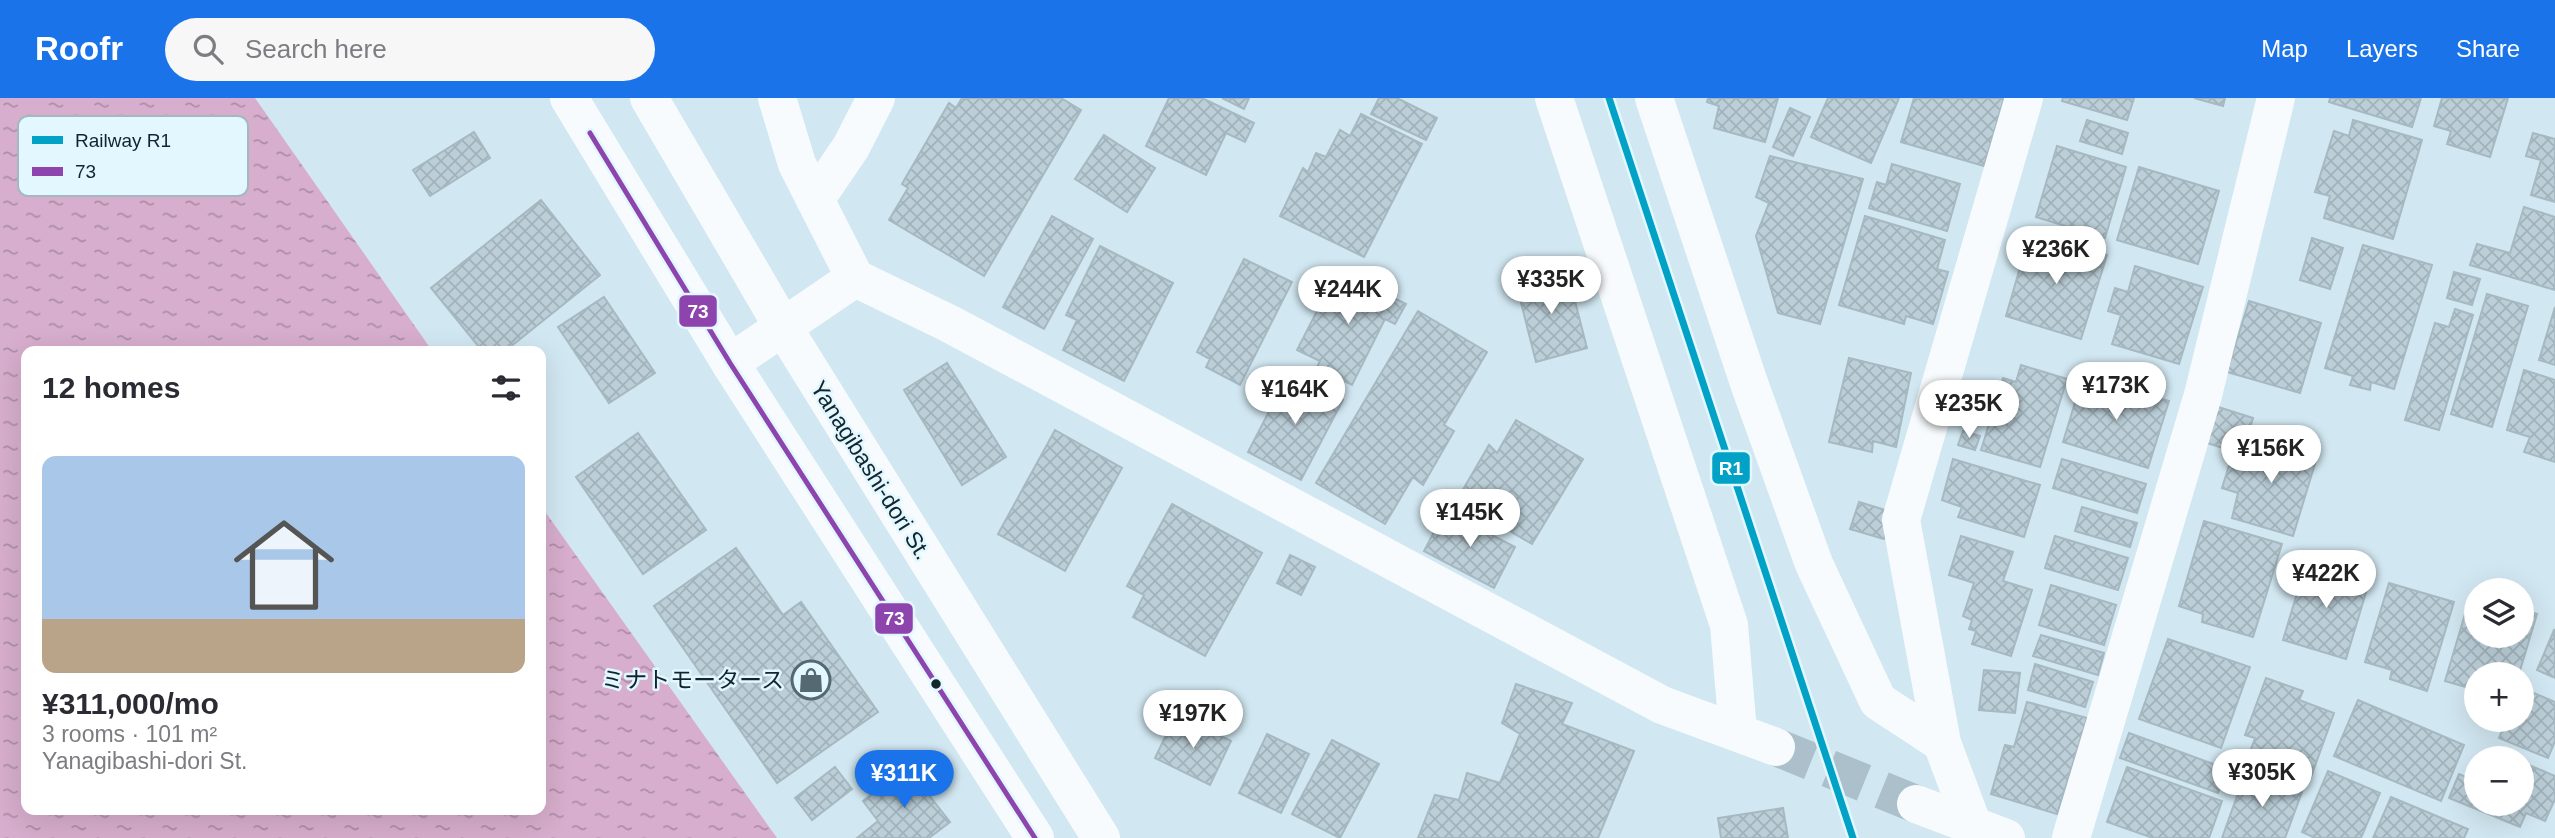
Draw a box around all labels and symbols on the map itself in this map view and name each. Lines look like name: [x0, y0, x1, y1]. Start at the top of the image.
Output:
legend: [18, 116, 248, 196]
text: Railway R1: [75, 130, 171, 151]
text: 73: [75, 161, 96, 182]
pin: ¥236K: [2007, 226, 2105, 286]
pin: ¥335K: [1502, 256, 1600, 316]
pin: ¥244K: [1299, 266, 1397, 326]
line badge: 73: [678, 294, 718, 328]
text: 73: [687, 301, 709, 322]
pin: ¥173K: [2067, 362, 2165, 422]
pin: ¥164K: [1246, 366, 1344, 426]
street label: Yanagibashi-dori St.: [806, 376, 936, 564]
pin: ¥235K: [1920, 380, 2018, 440]
pin: ¥156K: [2222, 426, 2320, 485]
line badge: R1: [1711, 451, 1751, 485]
text: R1: [1719, 458, 1744, 479]
pin: ¥145K: [1421, 490, 1519, 549]
pin: ¥422K: [2277, 550, 2375, 610]
line badge: 73: [874, 602, 914, 635]
text: 73: [883, 608, 905, 629]
shop icon: ミナトモータース: [790, 659, 832, 701]
place label: ミナトモータース: [601, 667, 784, 693]
unlabelled marker: [929, 677, 943, 691]
pin: ¥197K: [1144, 690, 1242, 750]
pin: ¥311K: [855, 750, 953, 810]
pin: ¥305K: [2213, 750, 2311, 809]

